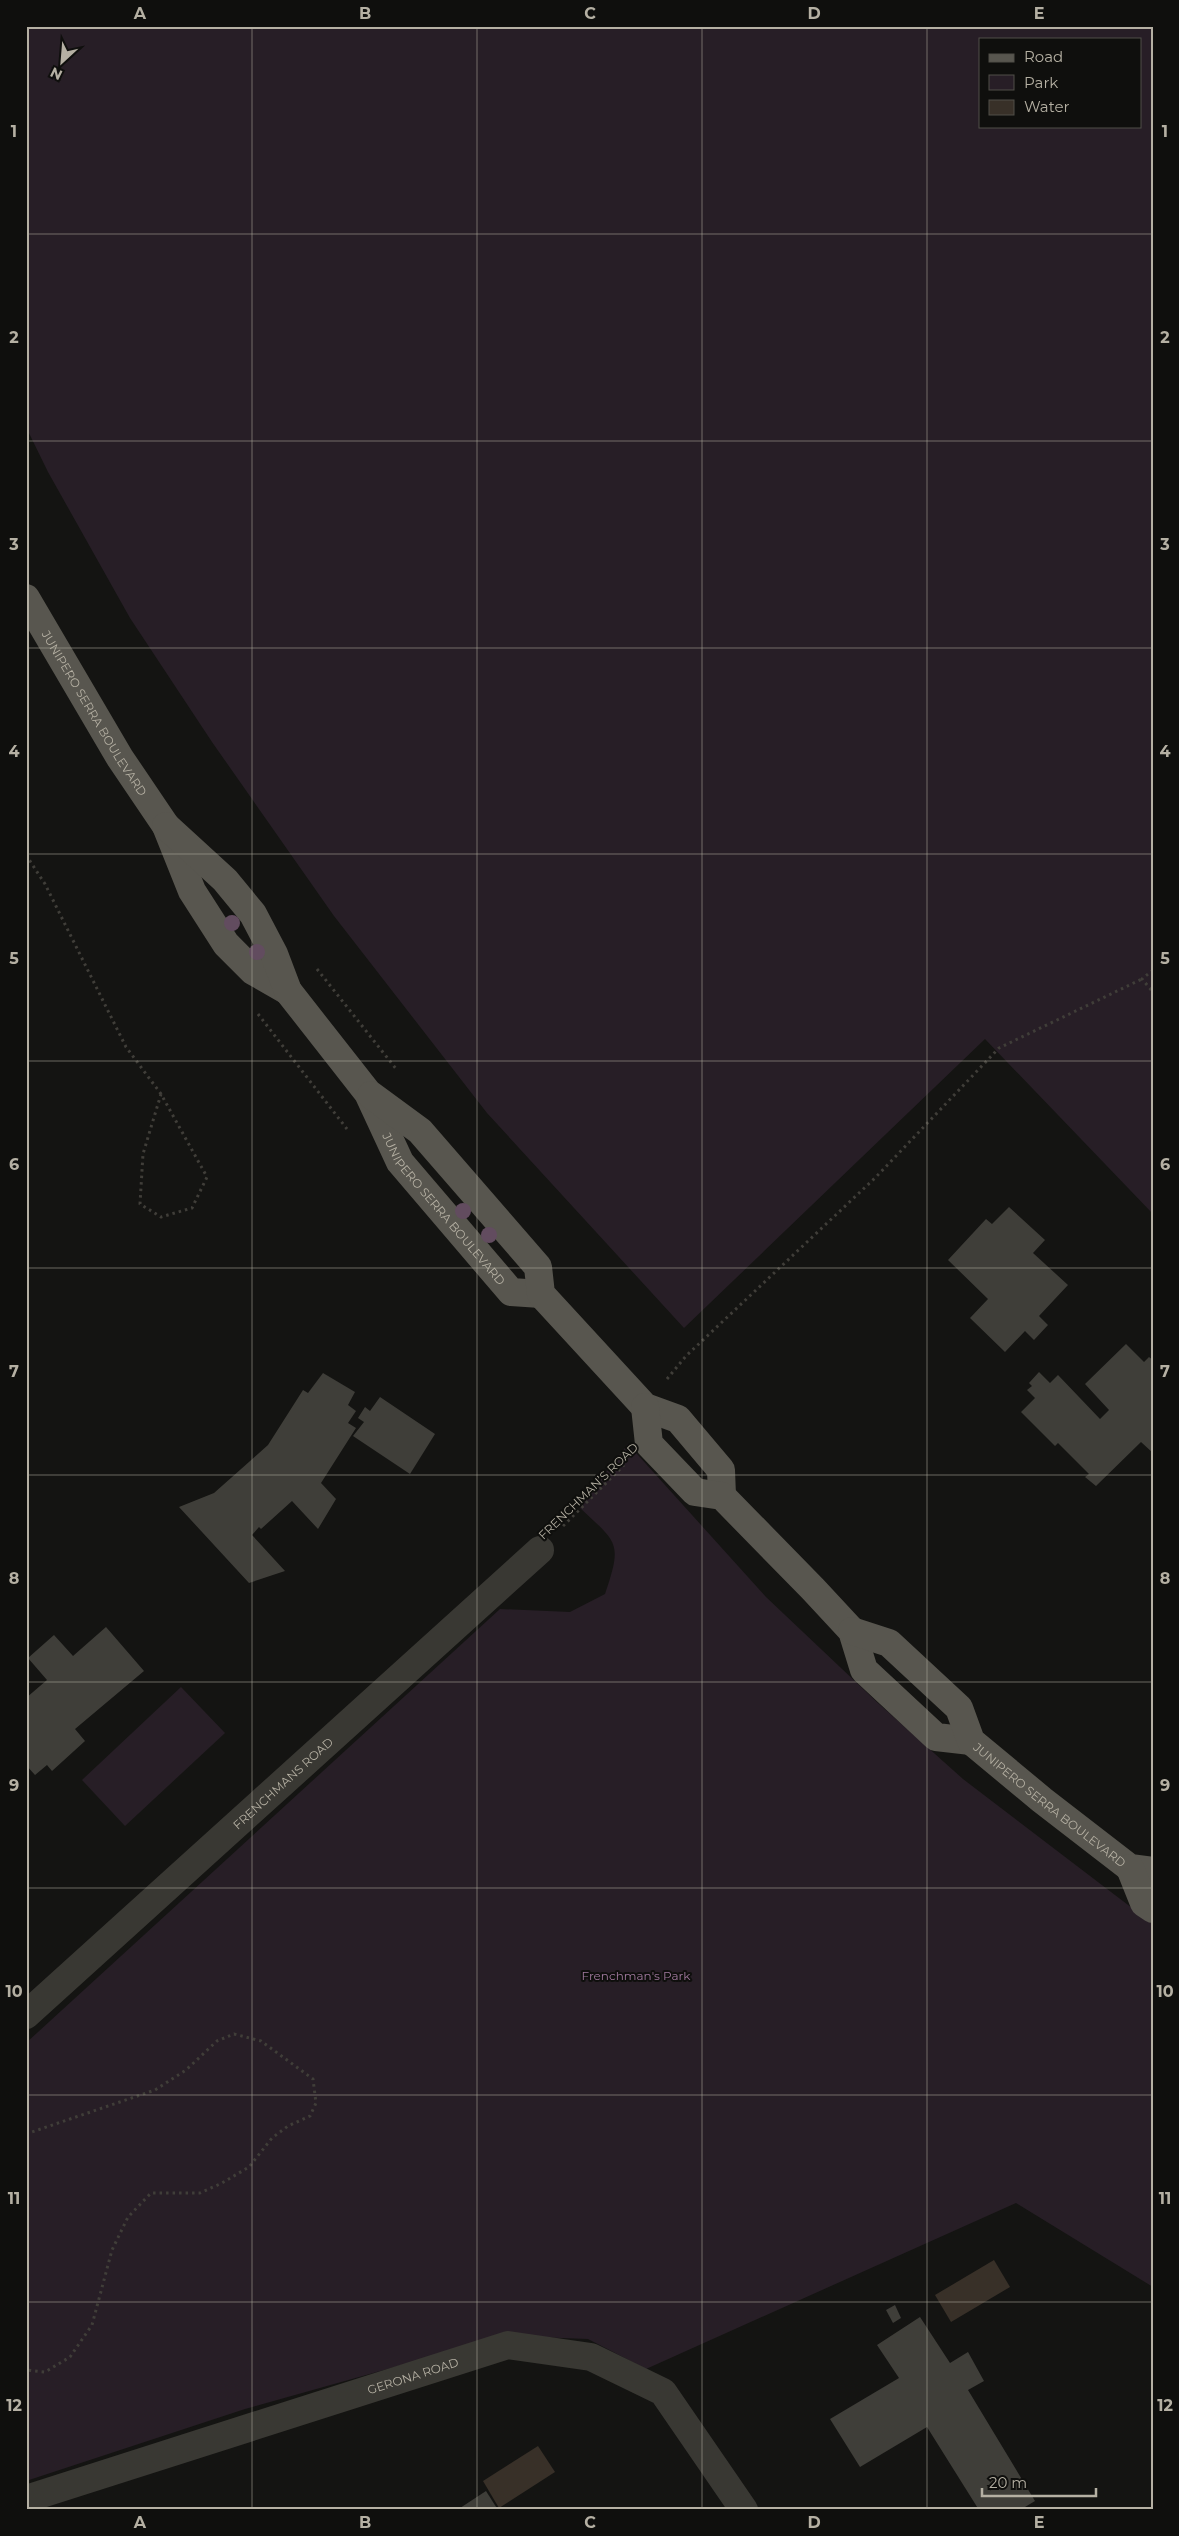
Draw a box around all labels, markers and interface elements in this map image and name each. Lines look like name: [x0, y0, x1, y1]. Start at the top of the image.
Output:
text: A: [133, 4, 147, 23]
text: B: [359, 4, 371, 23]
text: C: [584, 4, 596, 23]
text: D: [807, 4, 821, 23]
text: E: [1034, 4, 1044, 23]
north arrow: [38, 38, 88, 88]
legend: [979, 38, 1142, 128]
text: Road: [1024, 47, 1063, 66]
text: N: [47, 63, 65, 84]
text: Park: [1024, 73, 1058, 92]
text: Water: [1024, 97, 1070, 116]
text: 1: [11, 122, 17, 141]
text: 1: [1162, 122, 1168, 141]
text: 2: [9, 328, 19, 347]
text: 2: [1160, 328, 1170, 347]
text: 3: [8, 535, 19, 554]
text: 3: [1159, 535, 1170, 554]
street label: JUNIPERO SERRA BOULEVARD: [39, 627, 151, 799]
text: 4: [8, 742, 20, 761]
text: 4: [1159, 742, 1171, 761]
text: 5: [9, 949, 19, 968]
text: 5: [1160, 949, 1170, 968]
street label: JUNIPERO SERRA BOULEVARD: [379, 1129, 509, 1288]
text: 6: [9, 1155, 19, 1174]
text: 6: [1160, 1155, 1170, 1174]
text: 7: [9, 1362, 19, 1381]
text: 7: [1160, 1362, 1170, 1381]
street label: FRENCHMAN’S ROAD: [535, 1440, 641, 1542]
text: 8: [9, 1569, 19, 1588]
text: 8: [1160, 1569, 1170, 1588]
street label: FRENCHMANS ROAD: [229, 1734, 336, 1832]
street label: JUNIPERO SERRA BOULEVARD: [970, 1738, 1129, 1870]
text: 9: [9, 1776, 19, 1795]
text: 9: [1160, 1776, 1170, 1795]
park label: Frenchman's Park: [581, 1968, 691, 1983]
text: 10: [5, 1982, 23, 2001]
text: 10: [1156, 1982, 1174, 2001]
text: 11: [8, 2189, 20, 2208]
text: 11: [1159, 2189, 1171, 2208]
street label: GERONA ROAD: [365, 2354, 460, 2397]
text: 12: [6, 2396, 22, 2415]
text: 12: [1157, 2396, 1173, 2415]
scale bar: [982, 2466, 1095, 2498]
text: 20 m: [989, 2473, 1027, 2492]
text: A: [133, 2513, 147, 2532]
text: B: [359, 2513, 371, 2532]
text: C: [584, 2513, 596, 2532]
text: D: [807, 2513, 821, 2532]
text: E: [1034, 2513, 1044, 2532]

